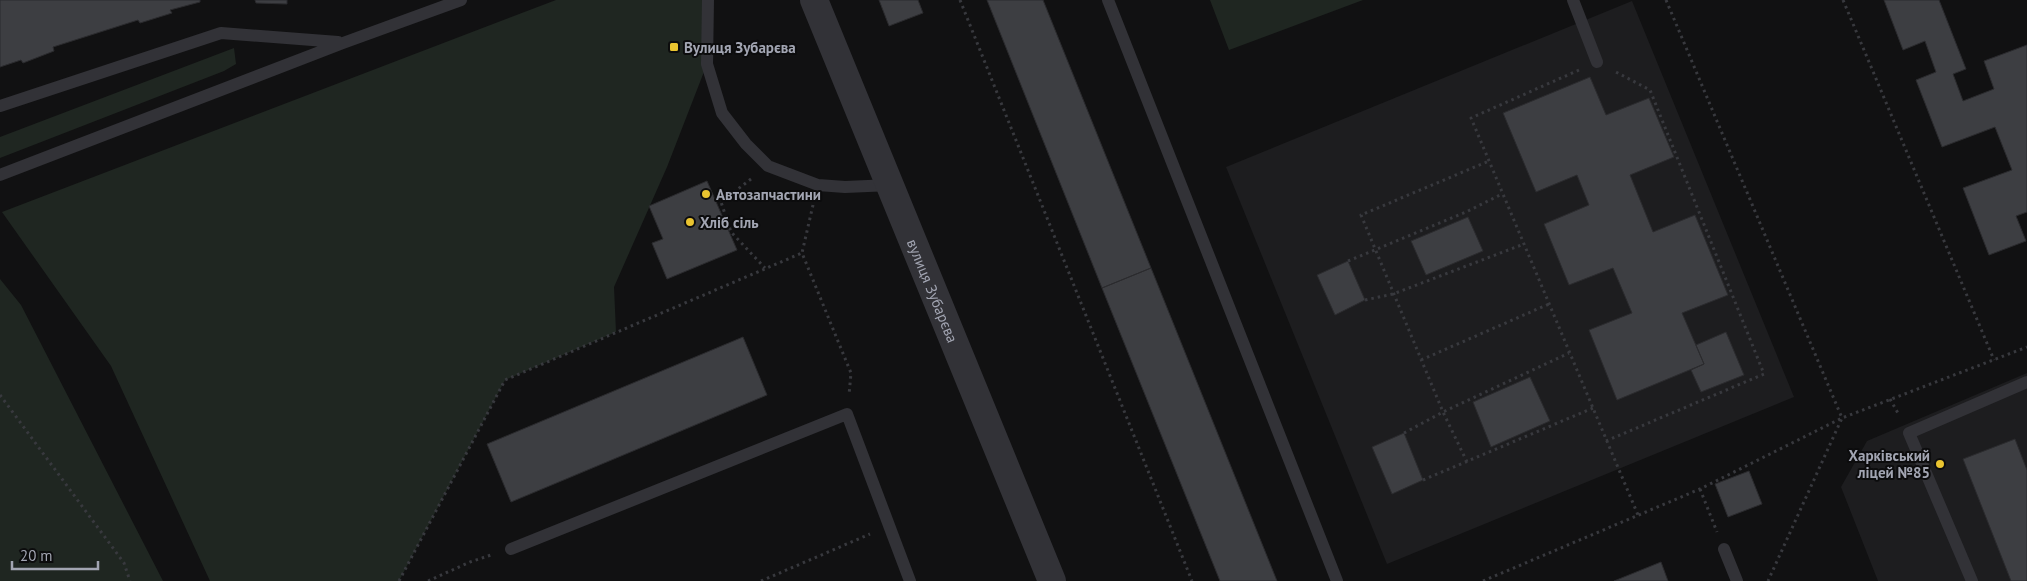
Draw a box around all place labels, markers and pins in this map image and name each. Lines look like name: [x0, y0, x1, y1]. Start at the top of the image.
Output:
place label: Вулиця Зубарєва: [684, 38, 796, 57]
marker: Вулиця Зубарєва: [668, 41, 680, 53]
place label: Автозапчастини: [716, 185, 821, 204]
marker: Автозапчастини: [700, 188, 712, 200]
place label: Хліб сіль: [700, 213, 759, 232]
marker: Хліб сіль: [684, 216, 696, 228]
place label: Харківський ліцей №85: [1848, 446, 1930, 482]
marker: Харківський ліцей №85: [1934, 458, 1946, 470]

